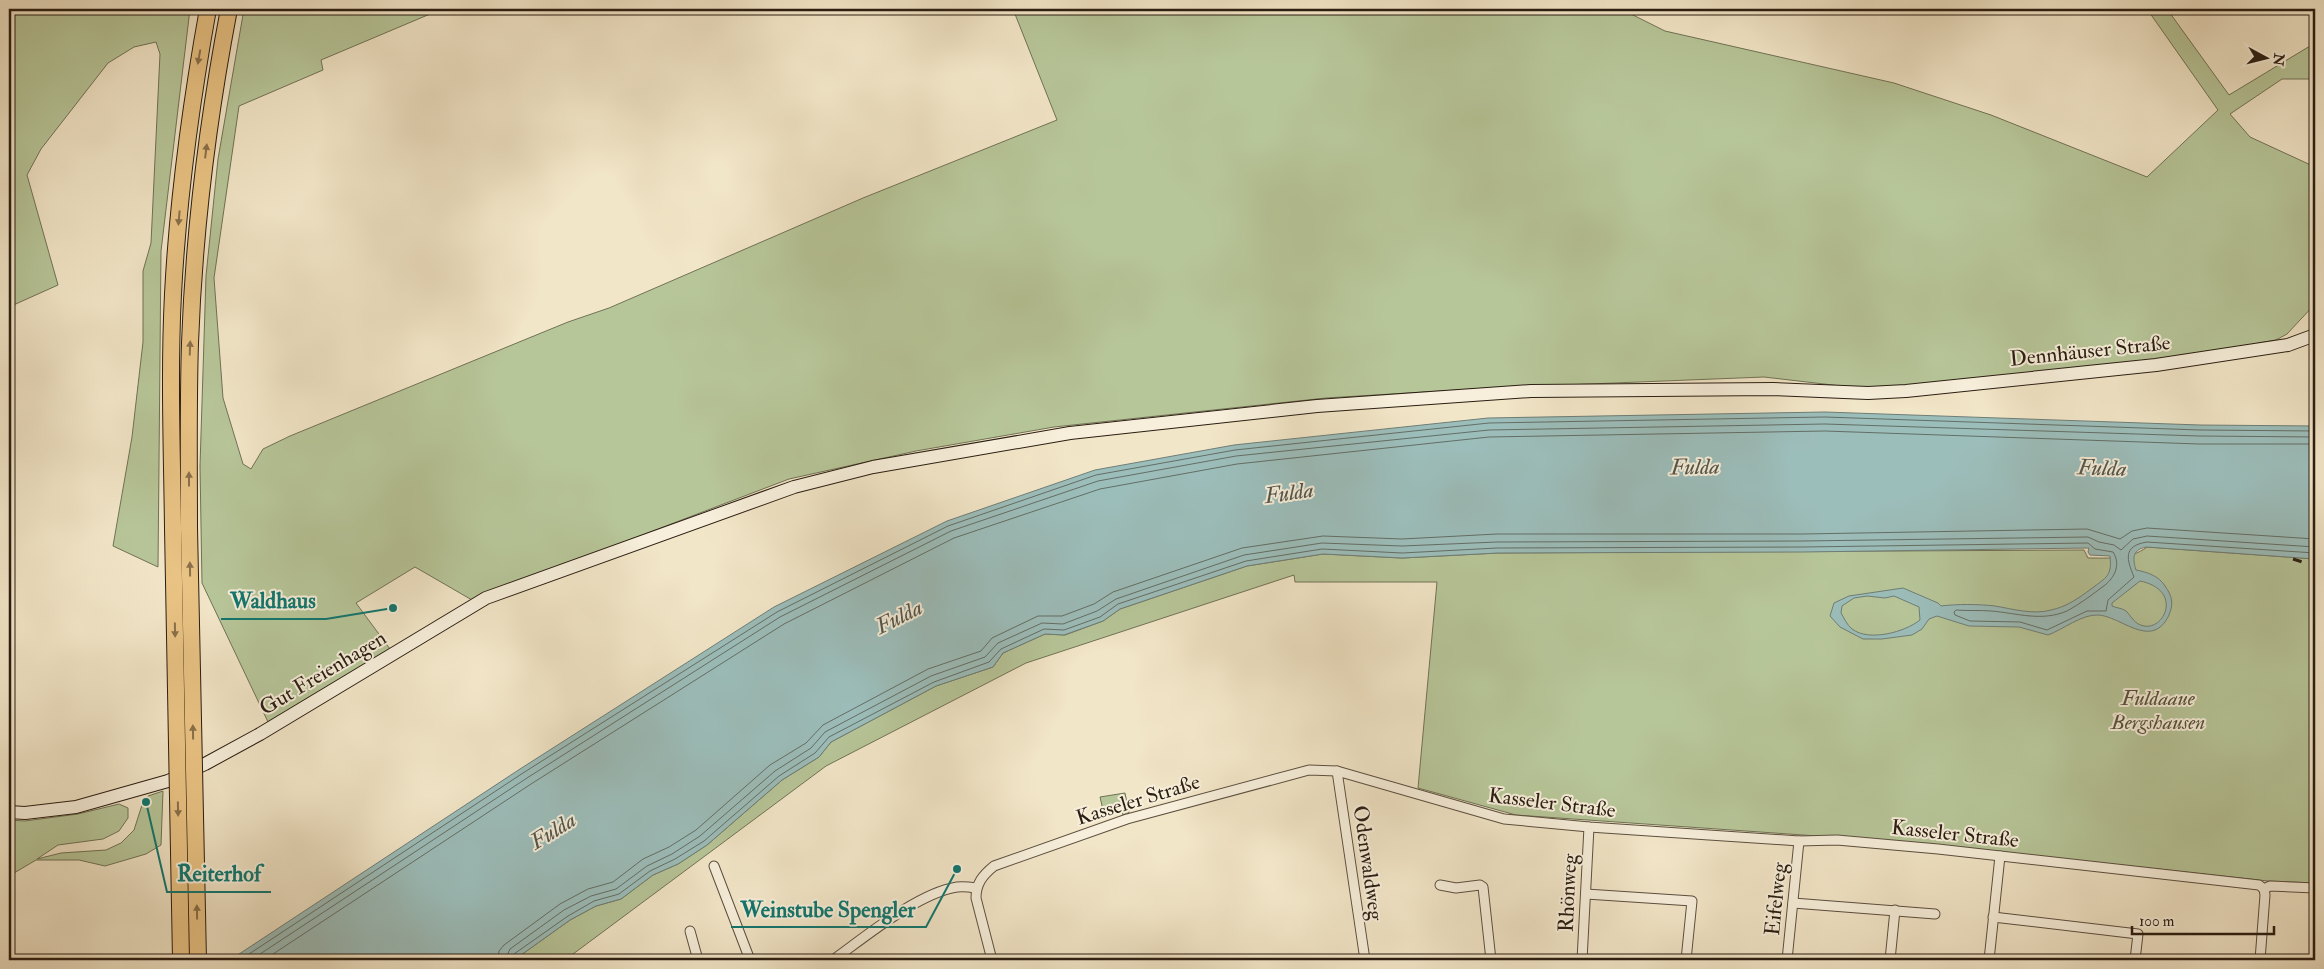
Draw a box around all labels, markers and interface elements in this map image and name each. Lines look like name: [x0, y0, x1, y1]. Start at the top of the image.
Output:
north arrow: [2242, 32, 2292, 82]
one-way arrow: [195, 49, 203, 65]
text: N: [2269, 51, 2288, 67]
one-way arrow: [202, 143, 210, 159]
one-way arrow: [175, 210, 183, 226]
street label: Dennhäuser Straße: [2008, 329, 2172, 373]
one-way arrow: [186, 340, 194, 356]
water label: Fulda: [1669, 453, 1720, 481]
water label: Fulda: [2076, 453, 2127, 483]
one-way arrow: [185, 471, 193, 487]
water label: Fulda: [1262, 476, 1315, 510]
one-way arrow: [186, 561, 194, 577]
callout: Waldhaus: [221, 582, 326, 619]
text: Waldhaus: [229, 587, 316, 615]
water label: Fulda: [870, 593, 927, 641]
one-way arrow: [171, 622, 179, 638]
street label: Gut Freienhagen: [255, 624, 392, 722]
park label: Fuldaaue Bergshausen: [2110, 685, 2205, 736]
one-way arrow: [189, 723, 197, 739]
street label: Kasseler Straße: [1073, 768, 1203, 832]
street label: Kasseler Straße: [1487, 782, 1617, 824]
one-way arrow: [175, 802, 183, 818]
street label: Odenwaldweg: [1347, 804, 1390, 923]
water label: Fulda: [524, 806, 581, 856]
street label: Kasseler Straße: [1890, 814, 2020, 854]
street label: Rhönweg: [1552, 852, 1584, 933]
callout: Reiterhof: [167, 855, 271, 892]
text: Reiterhof: [177, 860, 265, 888]
street label: Eifelweg: [1759, 860, 1793, 937]
callout: Weinstube Spengler: [731, 890, 926, 927]
text: Weinstube Spengler: [739, 896, 916, 925]
one-way arrow: [193, 903, 201, 919]
scale bar: [2132, 904, 2274, 936]
text: 100 m: [2139, 912, 2175, 931]

